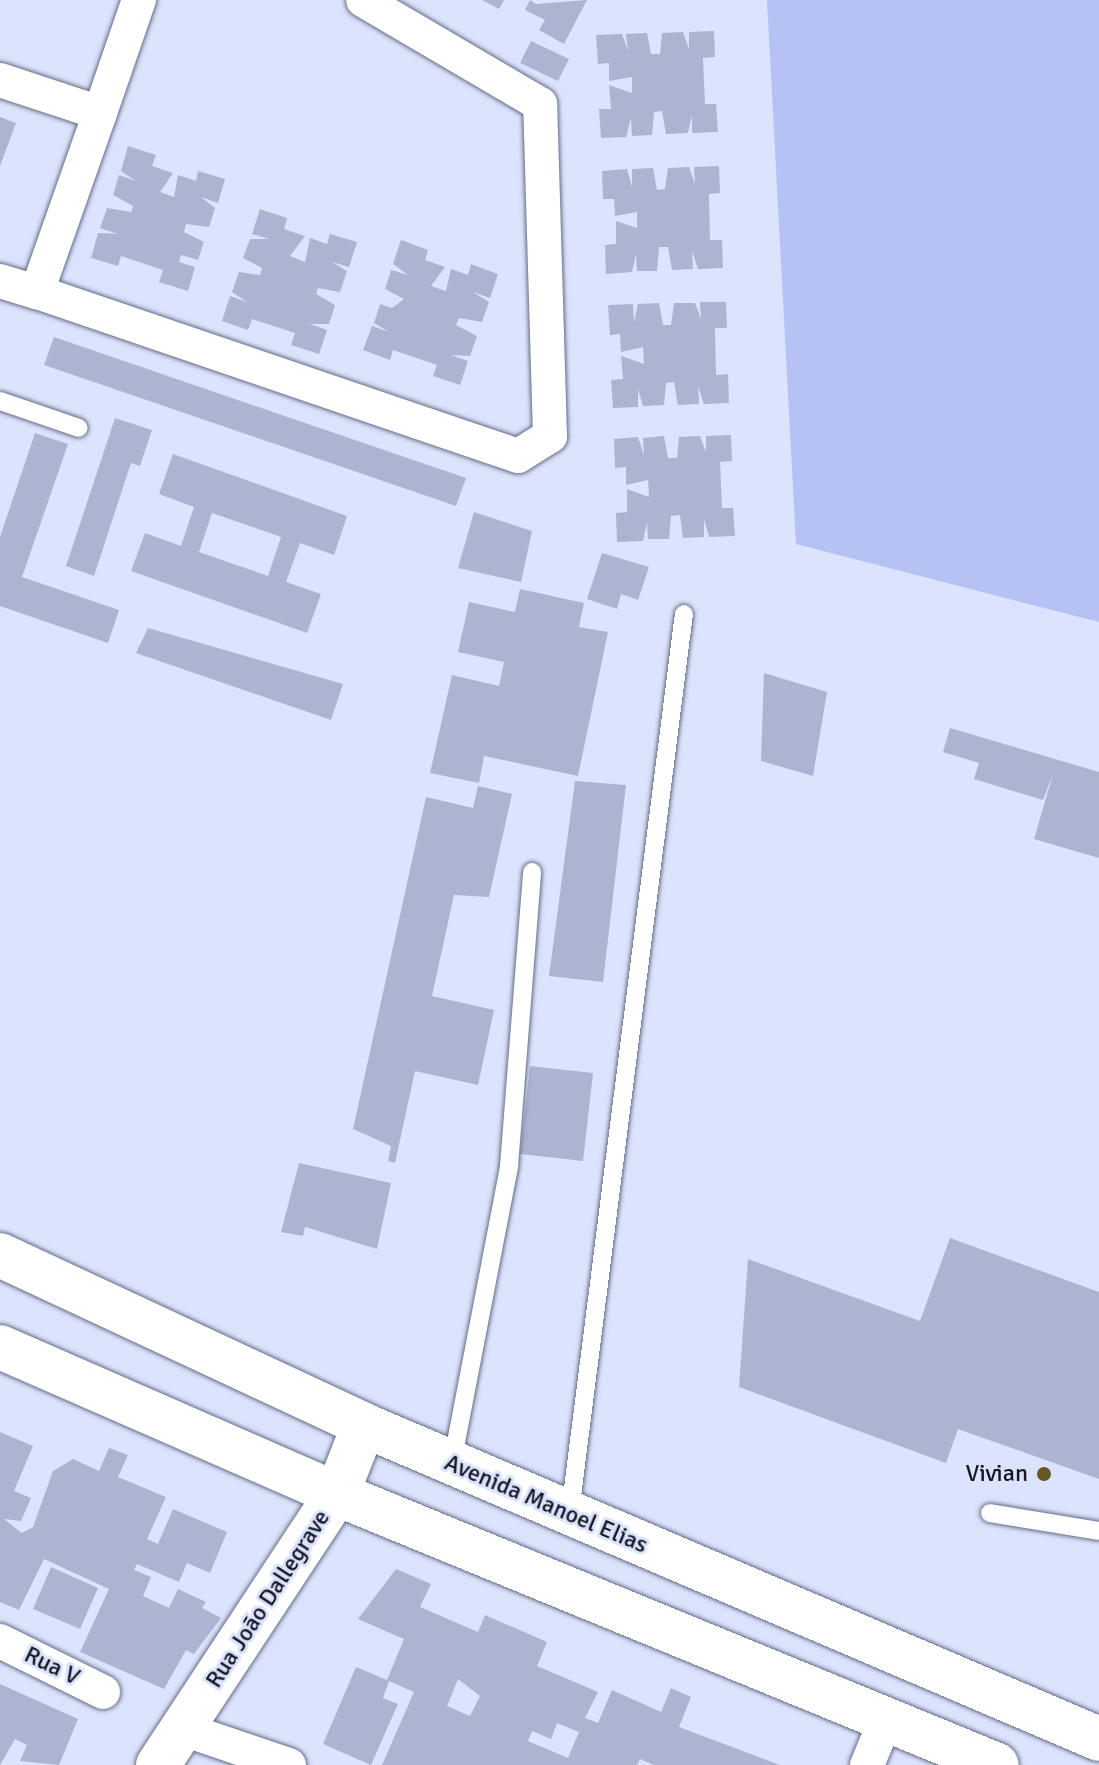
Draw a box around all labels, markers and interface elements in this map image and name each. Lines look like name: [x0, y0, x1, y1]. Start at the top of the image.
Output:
street label: Avenida Manoel Elias: [440, 1448, 652, 1560]
place label: Vivian: [966, 1460, 1028, 1488]
marker: Vivian: [1035, 1465, 1053, 1483]
street label: Rua João Dallegrave: [200, 1505, 336, 1693]
street label: Rua V: [20, 1640, 84, 1692]

